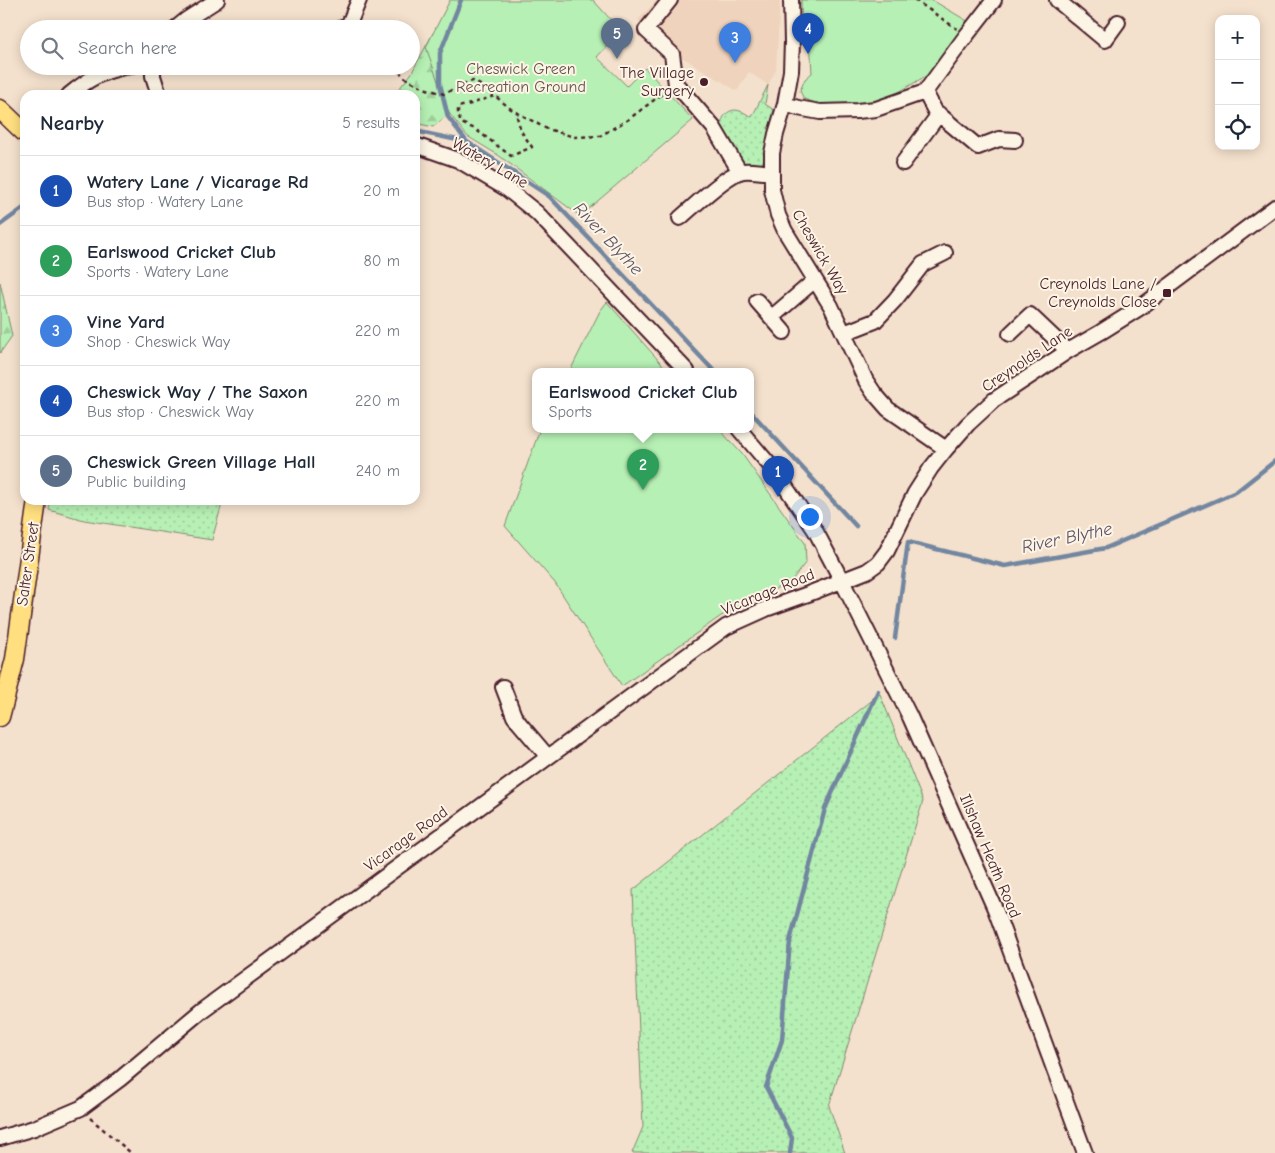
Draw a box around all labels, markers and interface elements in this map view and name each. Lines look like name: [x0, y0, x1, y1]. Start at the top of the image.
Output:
pin: 4: [792, 13, 824, 54]
map controls: [1215, 15, 1260, 150]
button: +: [1215, 15, 1260, 60]
pin: 5: [601, 18, 633, 59]
search box: [20, 20, 420, 75]
pin: 3: [719, 22, 751, 63]
icon: search: [38, 34, 66, 62]
text: Search here: [78, 37, 177, 59]
park label: Cheswick Green Recreation Ground: [456, 60, 586, 96]
button: −: [1215, 60, 1260, 105]
place label: The Village Surgery: [620, 64, 695, 100]
marker: The Village Surgery: [698, 76, 710, 88]
button: locate: [1215, 105, 1260, 150]
text: Nearby: [40, 111, 104, 135]
text: 5 results: [342, 114, 400, 132]
street label: Watery Lane: [449, 134, 531, 192]
text: Watery Lane / Vicarage Rd: [87, 171, 309, 193]
text: 1: [53, 182, 59, 200]
text: 20 m: [363, 182, 400, 200]
text: Bus stop · Watery Lane: [87, 193, 243, 211]
water label: River Blythe: [569, 198, 647, 280]
street label: Cheswick Way: [788, 206, 852, 298]
text: Earlswood Cricket Club: [87, 241, 276, 263]
text: 2: [52, 252, 60, 270]
text: 80 m: [363, 252, 400, 270]
text: Sports · Watery Lane: [87, 263, 229, 281]
place label: Creynolds Lane / Creynolds Close: [1039, 275, 1157, 311]
marker: Creynolds Lane / Creynolds Close: [1161, 287, 1173, 299]
text: Vine Yard: [87, 311, 165, 333]
text: 3: [52, 322, 60, 340]
text: 220 m: [355, 322, 400, 340]
street label: Creynolds Lane: [978, 322, 1076, 396]
text: Shop · Cheswick Way: [87, 333, 230, 351]
popup: [532, 368, 754, 433]
text: Cheswick Way / The Saxon: [87, 381, 308, 403]
text: Earlswood Cricket Club: [549, 381, 737, 403]
text: 4: [52, 392, 60, 410]
text: 220 m: [355, 392, 400, 410]
text: Bus stop · Cheswick Way: [87, 403, 254, 421]
text: Sports: [549, 403, 592, 421]
pin: 2: [627, 449, 659, 490]
text: Cheswick Green Village Hall: [87, 451, 316, 473]
pin: 1: [762, 456, 794, 497]
text: 5: [52, 462, 60, 480]
text: 240 m: [356, 462, 400, 480]
text: Public building: [87, 473, 186, 491]
your location: [797, 504, 823, 530]
water label: River Blythe: [1020, 518, 1114, 558]
street label: Salter Street: [13, 521, 43, 607]
street label: Vicarage Road: [719, 565, 817, 619]
street label: Illshaw Heath Road: [956, 791, 1024, 921]
street label: Vicarage Road: [361, 803, 451, 875]

